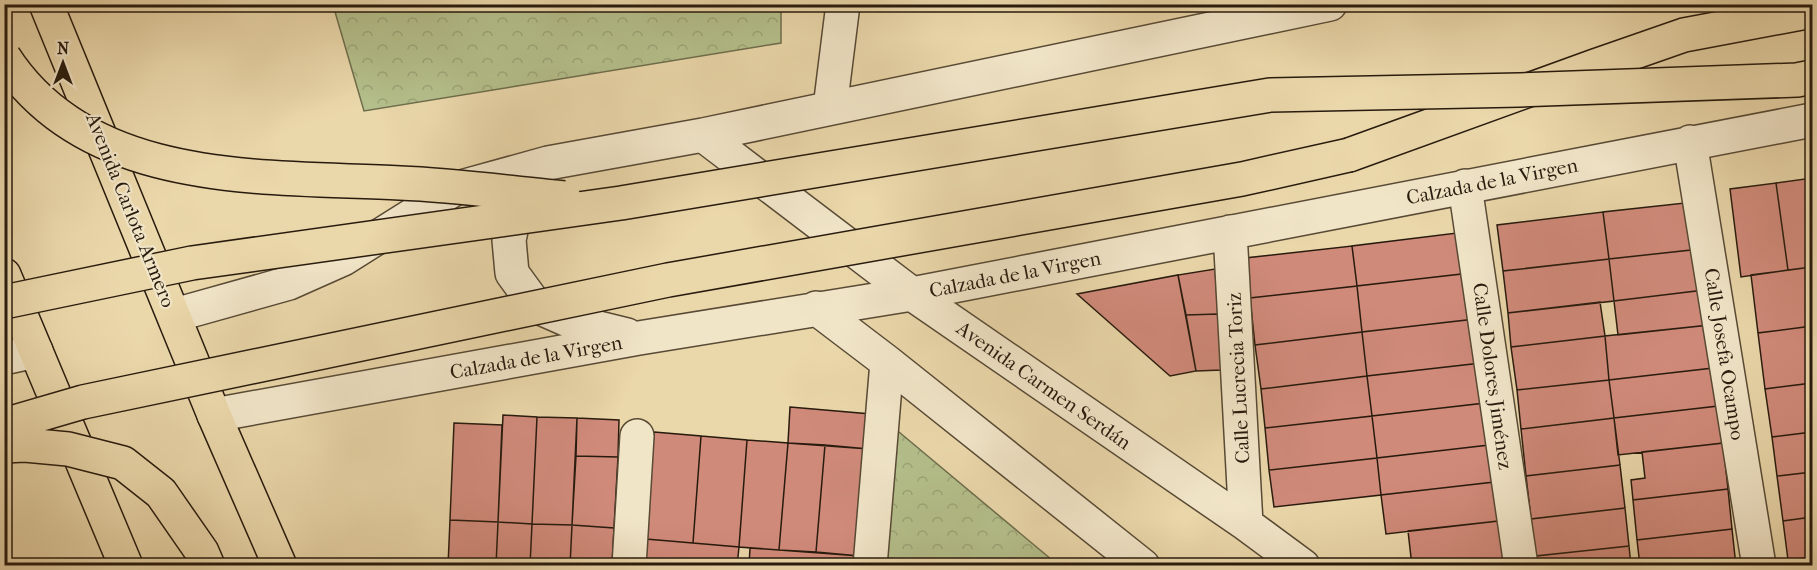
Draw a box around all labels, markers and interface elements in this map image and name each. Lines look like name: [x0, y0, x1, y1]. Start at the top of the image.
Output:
north arrow: [33, 33, 93, 93]
text: N: [57, 39, 70, 58]
street label: Avenida Carlota Armero: [81, 109, 180, 311]
street label: Calzada de la Virgen: [1404, 153, 1580, 209]
street label: Calzada de la Virgen: [927, 246, 1103, 302]
street label: Calle Josefa Ocampo: [1700, 266, 1749, 442]
street label: Calle Dolores Jiménez: [1468, 281, 1517, 471]
street label: Calle Lucrecia Toriz: [1223, 292, 1254, 464]
street label: Avenida Carmen Serdán: [951, 316, 1136, 455]
street label: Calzada de la Virgen: [448, 331, 624, 384]

